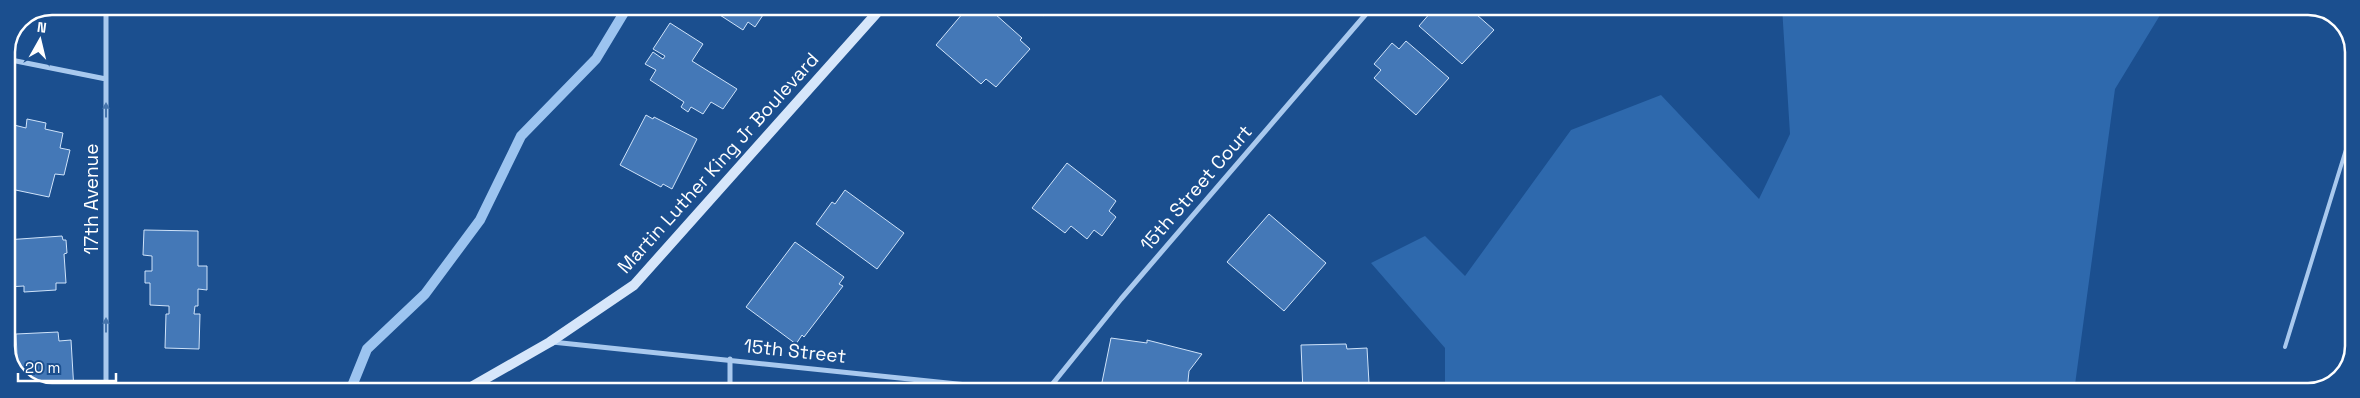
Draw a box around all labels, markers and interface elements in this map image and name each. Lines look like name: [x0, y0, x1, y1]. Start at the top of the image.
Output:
north arrow: [15, 15, 65, 65]
text: N: [36, 18, 48, 37]
street label: Martin Luther King Jr Boulevard: [612, 47, 824, 279]
one-way arrow: [102, 102, 110, 118]
street label: 15th Street Court: [1134, 120, 1258, 256]
street label: 17th Avenue: [79, 144, 104, 254]
one-way arrow: [102, 317, 110, 333]
street label: 15th Street: [743, 333, 847, 369]
scale bar: [18, 350, 115, 382]
text: 20 m: [25, 358, 60, 377]

